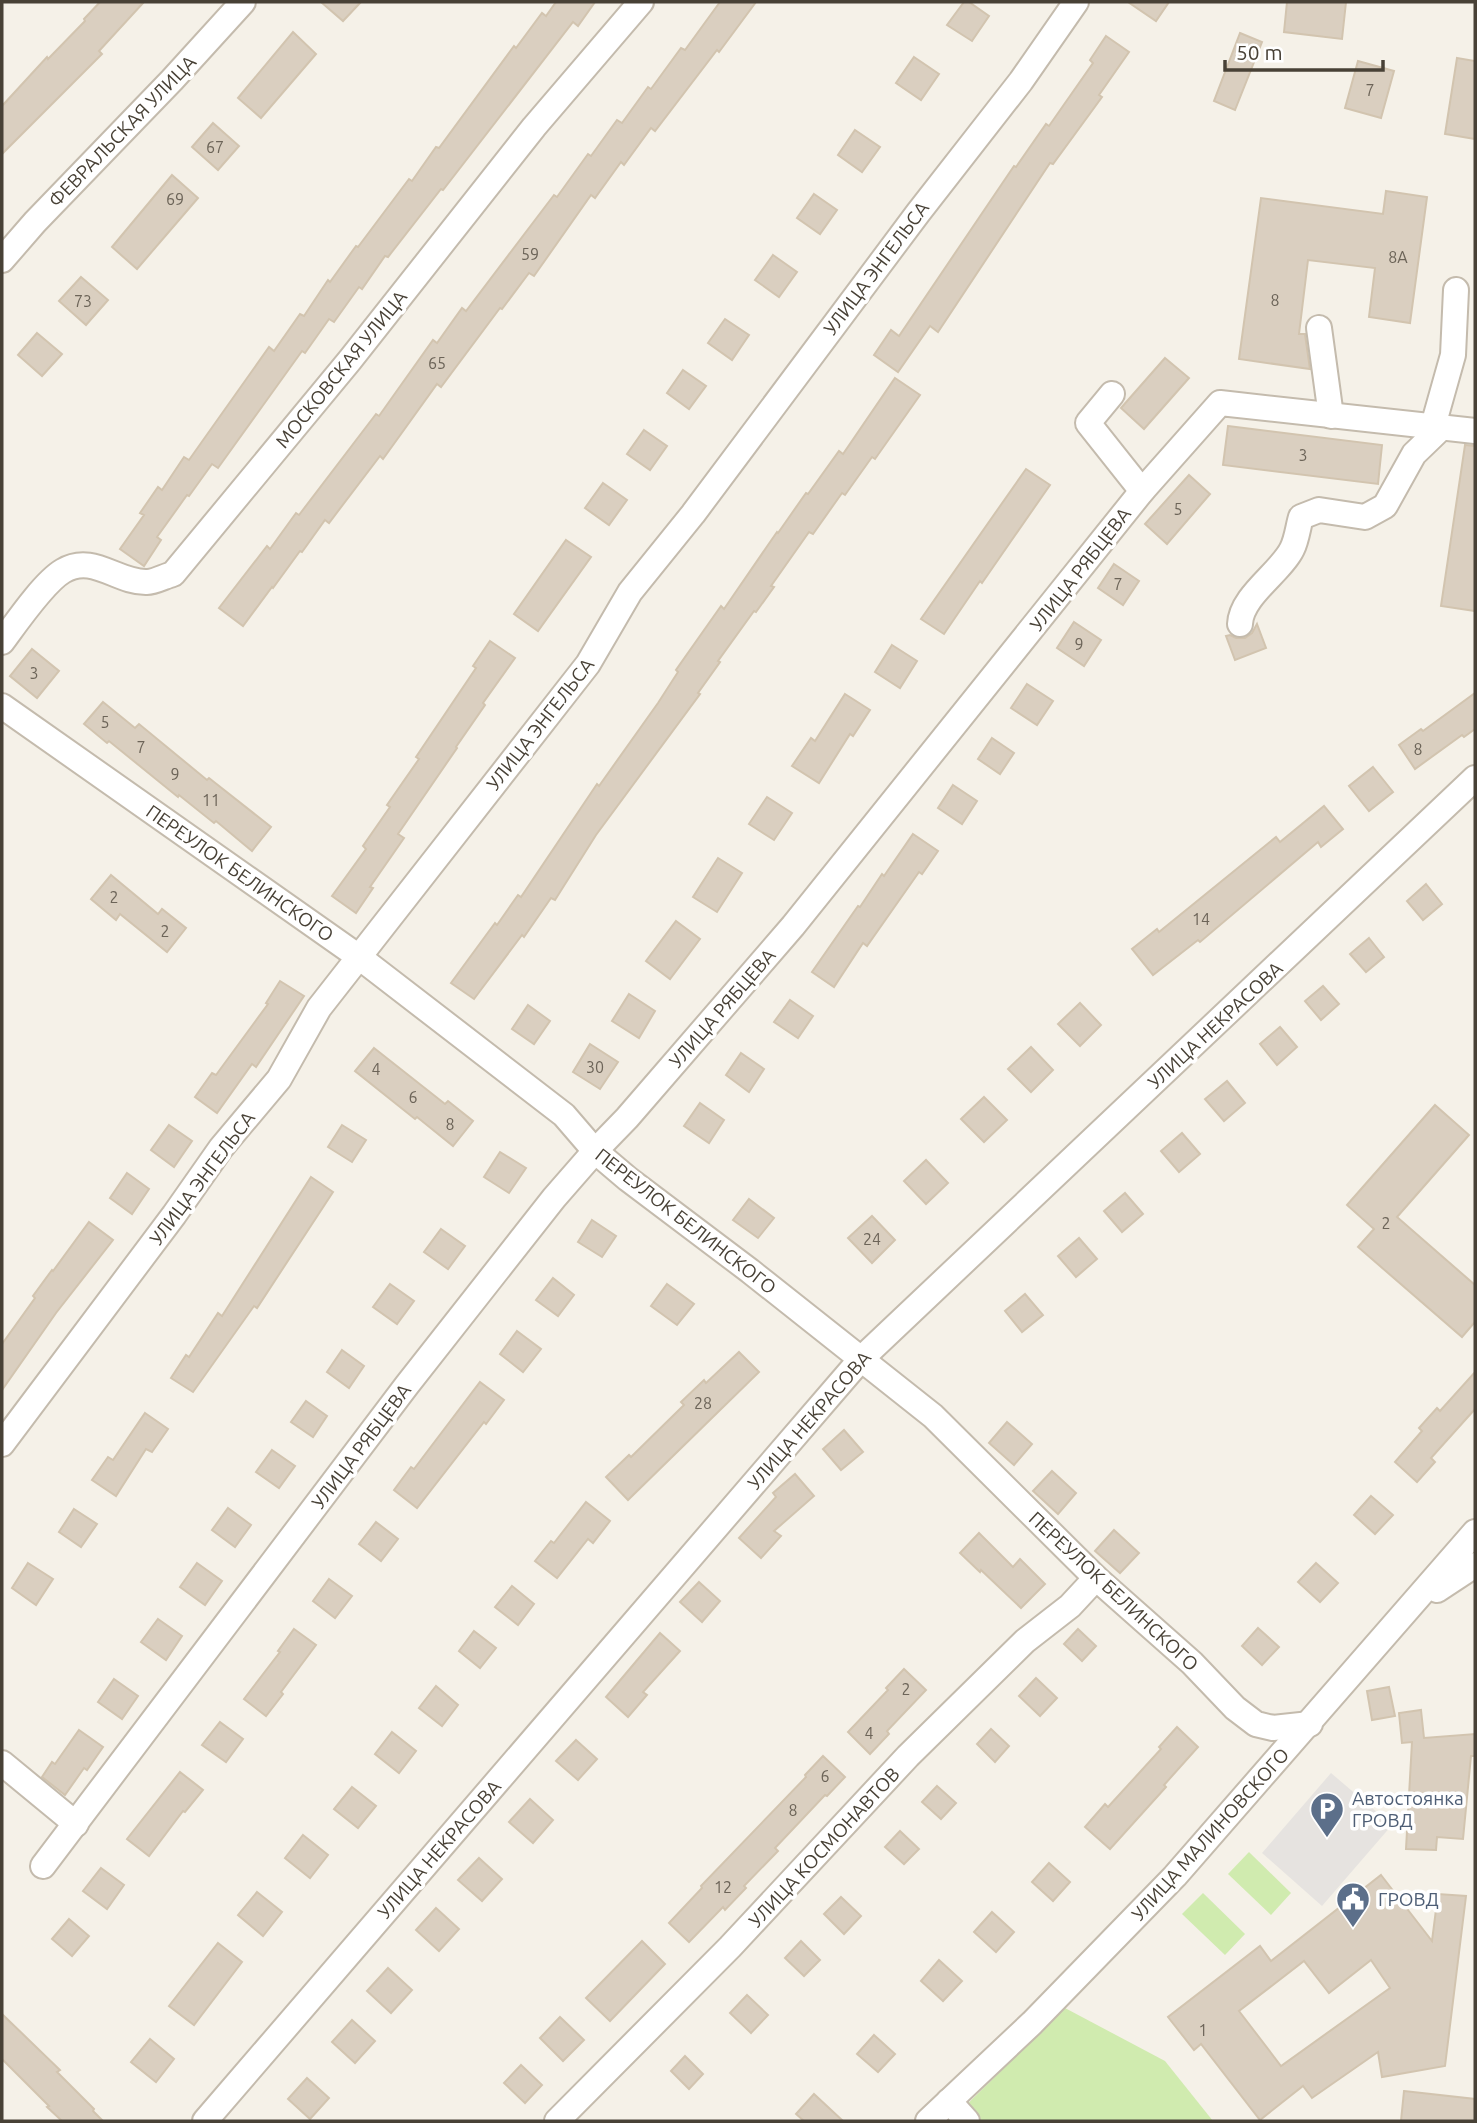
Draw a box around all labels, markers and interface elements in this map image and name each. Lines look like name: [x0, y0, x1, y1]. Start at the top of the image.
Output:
scale bar: [1225, 28, 1382, 72]
text: 50 m: [1236, 40, 1283, 64]
street label: ФЕВРАЛЬСКАЯ УЛИЦА: [44, 50, 201, 211]
house number: 7: [1365, 81, 1375, 99]
house number: 67: [206, 138, 224, 156]
house number: 69: [166, 190, 184, 208]
street label: УЛИЦА ЭНГЕЛЬСА: [819, 197, 934, 339]
house number: 59: [521, 245, 539, 263]
house number: 8А: [1388, 248, 1408, 266]
street label: МОСКОВСКАЯ УЛИЦА: [271, 285, 412, 452]
house number: 8: [1270, 291, 1280, 309]
house number: 73: [74, 292, 92, 310]
house number: 65: [428, 354, 446, 372]
house number: 3: [1298, 446, 1308, 464]
house number: 5: [1173, 500, 1183, 518]
street label: УЛИЦА РЯБЦЕВА: [1025, 502, 1135, 635]
house number: 7: [1113, 575, 1123, 593]
house number: 9: [1074, 635, 1084, 653]
street label: УЛИЦА ЭНГЕЛЬСА: [482, 653, 599, 794]
house number: 3: [29, 664, 39, 682]
house number: 5: [100, 713, 110, 731]
house number: 7: [136, 738, 146, 756]
house number: 8: [1413, 740, 1423, 758]
house number: 9: [170, 765, 180, 783]
house number: 11: [202, 791, 220, 809]
street label: ПЕРЕУЛОК БЕЛИНСКОГО: [142, 800, 338, 946]
house number: 2: [109, 888, 119, 906]
house number: 14: [1192, 910, 1210, 928]
house number: 2: [160, 922, 170, 940]
street label: УЛИЦА РЯБЦЕВА: [664, 944, 780, 1072]
street label: УЛИЦА НЕКРАСОВА: [1143, 957, 1287, 1093]
house number: 30: [586, 1058, 604, 1076]
house number: 4: [371, 1060, 381, 1078]
house number: 6: [408, 1088, 418, 1106]
street label: УЛИЦА ЭНГЕЛЬСА: [145, 1107, 260, 1249]
house number: 8: [445, 1115, 455, 1133]
street label: ПЕРЕУЛОК БЕЛИНСКОГО: [591, 1144, 781, 1298]
house number: 2: [1381, 1214, 1391, 1232]
house number: 24: [863, 1230, 881, 1248]
street label: УЛИЦА НЕКРАСОВА: [743, 1346, 875, 1494]
street label: УЛИЦА РЯБЦЕВА: [307, 1379, 415, 1513]
house number: 28: [694, 1394, 712, 1412]
street label: ПЕРЕУЛОК БЕЛИНСКОГО: [1025, 1507, 1203, 1675]
house number: 2: [901, 1680, 911, 1698]
house number: 4: [864, 1724, 874, 1742]
street label: УЛИЦА МАЛИНОВСКОГО: [1127, 1743, 1293, 1925]
street label: УЛИЦА КОСМОНАВТОВ: [744, 1763, 904, 1931]
house number: 6: [820, 1767, 830, 1785]
street label: УЛИЦА НЕКРАСОВА: [373, 1775, 505, 1923]
place label: Автостоянка ГРОВД: [1352, 1787, 1464, 1831]
parking icon: Автостоянка ГРОВД: [1308, 1790, 1346, 1839]
house number: 8: [788, 1801, 798, 1819]
house number: 12: [714, 1878, 732, 1896]
public building icon: ГРОВД: [1334, 1880, 1372, 1929]
place label: ГРОВД: [1378, 1888, 1439, 1910]
house number: 1: [1198, 2021, 1208, 2039]

